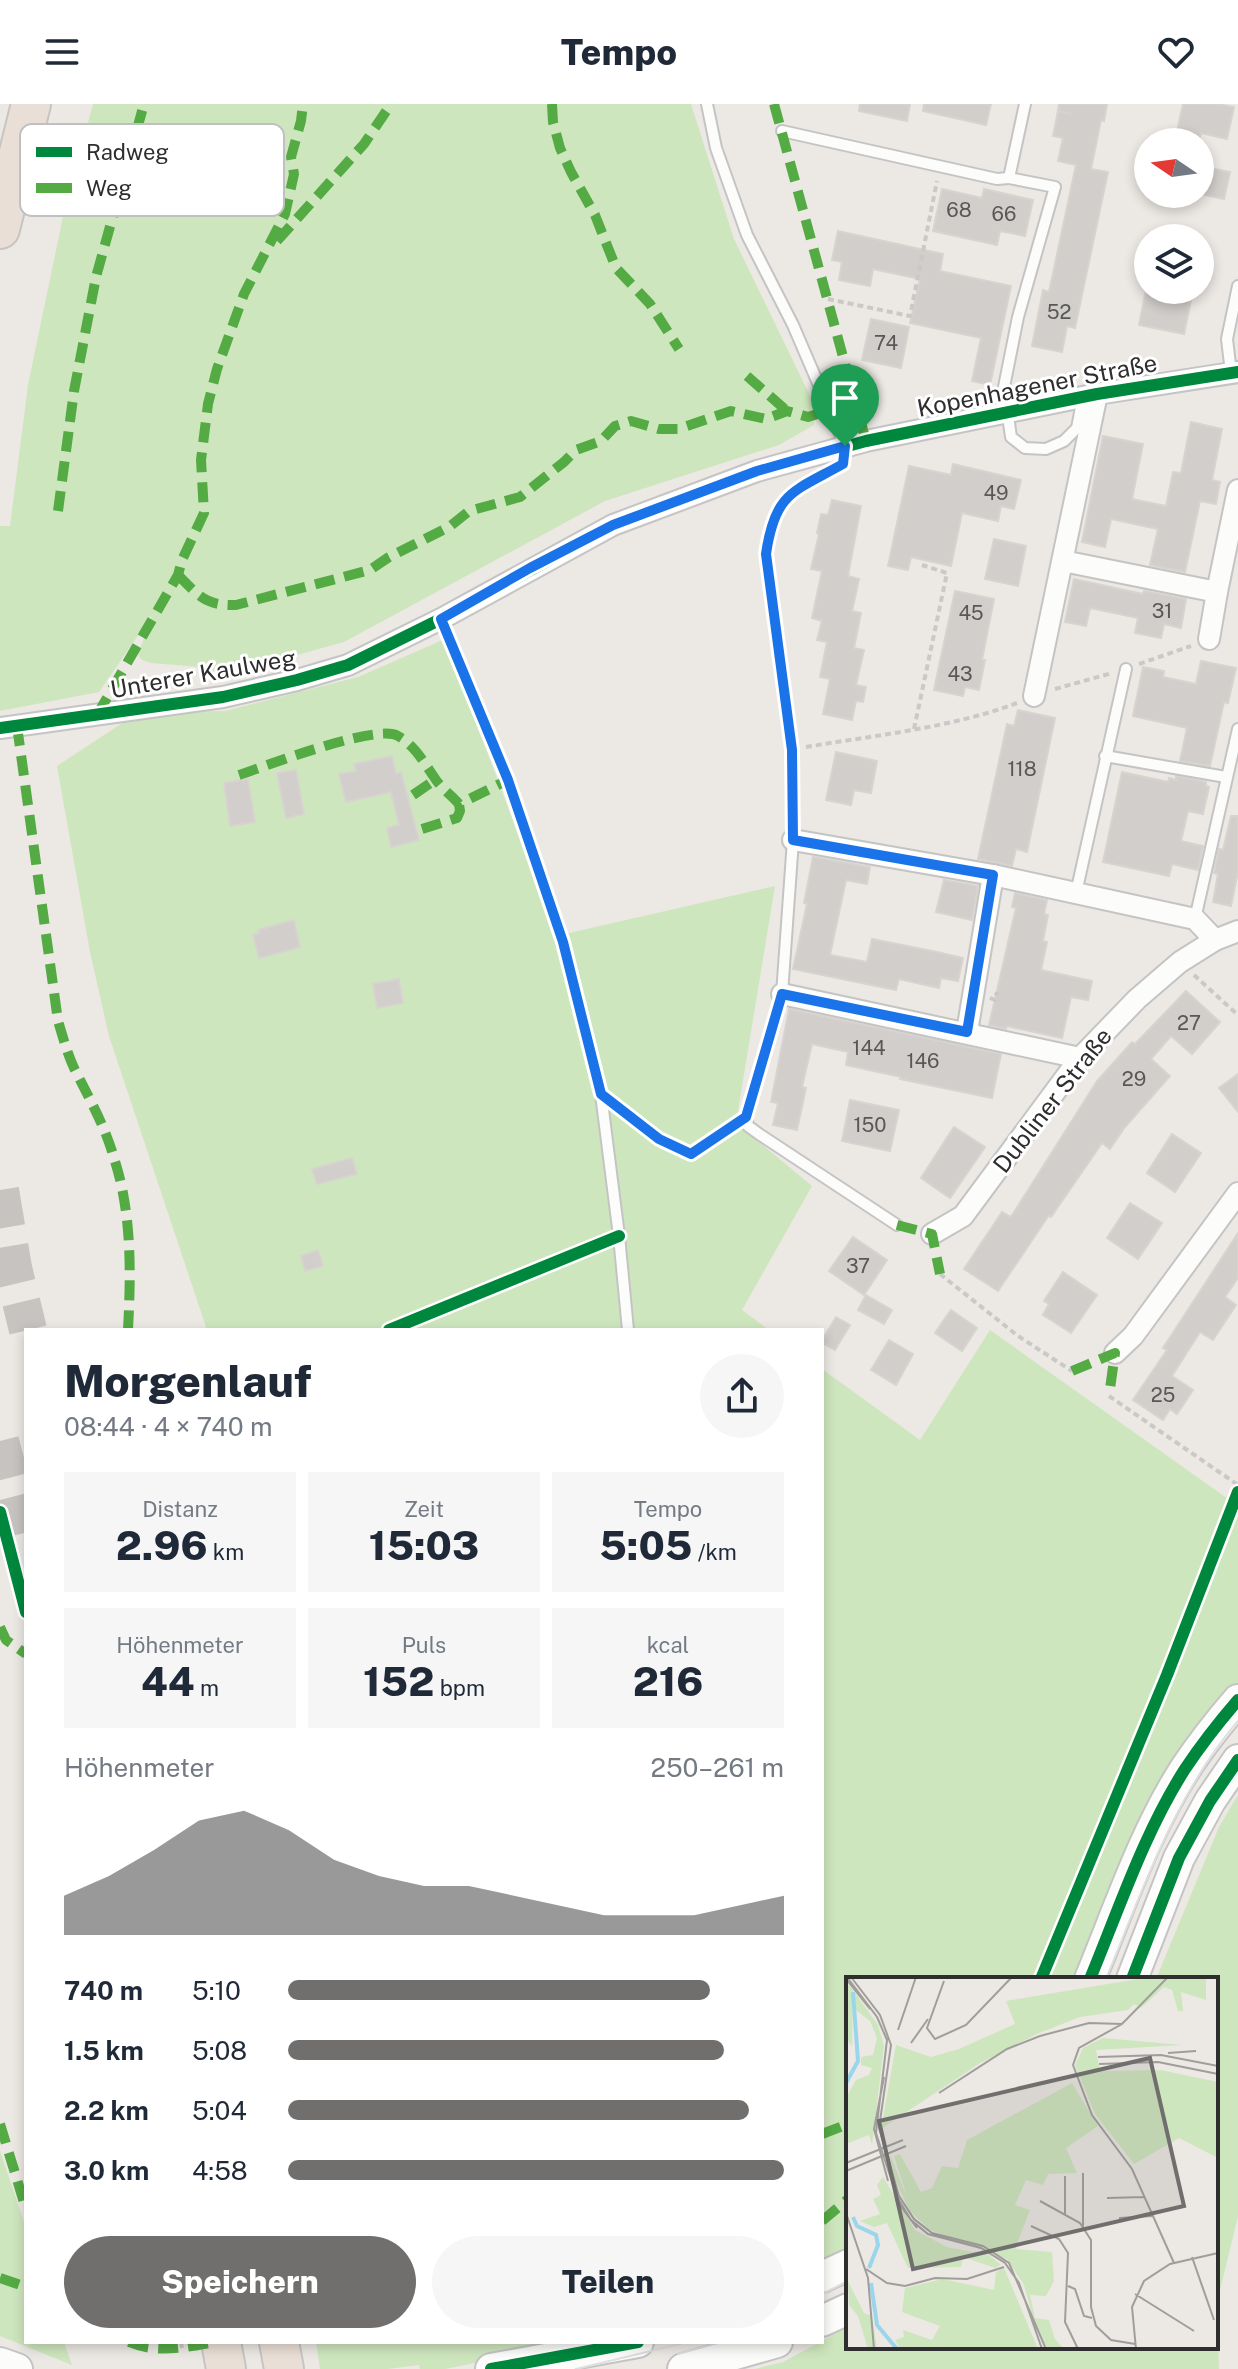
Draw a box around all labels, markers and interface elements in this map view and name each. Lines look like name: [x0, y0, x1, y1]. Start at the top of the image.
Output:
icon: menu: [40, 30, 84, 74]
icon: heart: [1154, 30, 1198, 74]
text: Tempo: [561, 31, 677, 73]
legend: [20, 124, 284, 216]
north arrow: [1134, 128, 1214, 208]
map controls: [1134, 128, 1214, 304]
text: Radweg: [86, 139, 169, 165]
text: Weg: [86, 175, 132, 201]
house number: 68: [946, 198, 972, 222]
house number: 66: [992, 202, 1016, 226]
button: layers: [1134, 224, 1214, 304]
house number: 52: [1047, 300, 1071, 324]
house number: 74: [874, 331, 898, 355]
street label: Kopenhagener Straße: [915, 348, 1159, 422]
pin: [811, 364, 879, 446]
icon: arrive: [823, 376, 867, 420]
house number: 49: [983, 481, 1009, 505]
house number: 31: [1152, 599, 1172, 623]
house number: 45: [958, 601, 984, 625]
street label: Unterer Kaulweg: [108, 643, 298, 703]
house number: 43: [947, 662, 973, 686]
house number: 118: [1007, 757, 1037, 781]
house number: 27: [1177, 1011, 1201, 1035]
street label: Dubliner Straße: [987, 1022, 1117, 1178]
house number: 144: [852, 1036, 886, 1060]
house number: 146: [906, 1049, 940, 1073]
house number: 29: [1122, 1067, 1146, 1091]
house number: 150: [853, 1113, 887, 1137]
house number: 37: [846, 1254, 870, 1278]
button: share: [700, 1354, 784, 1438]
text: Morgenlauf: [64, 1355, 311, 1407]
house number: 25: [1151, 1383, 1175, 1407]
text: 08:44 · 4 × 740 m: [64, 1411, 272, 1442]
text: Distanz: [142, 1496, 218, 1522]
text: Zeit: [404, 1496, 444, 1522]
text: Tempo: [634, 1496, 702, 1522]
text: 2.96: [116, 1522, 207, 1569]
text: 15:03: [369, 1522, 479, 1569]
text: 5:05: [599, 1522, 692, 1569]
text: km: [207, 1539, 244, 1565]
text: /km: [692, 1539, 737, 1565]
text: Höhenmeter: [116, 1632, 244, 1658]
text: Puls: [402, 1632, 446, 1658]
text: kcal: [647, 1632, 689, 1658]
text: 44: [141, 1658, 195, 1705]
text: 152: [363, 1658, 434, 1705]
text: 216: [633, 1658, 703, 1705]
text: m: [195, 1675, 219, 1701]
text: bpm: [434, 1675, 485, 1701]
text: Höhenmeter: [64, 1752, 214, 1783]
text: 250–261 m: [650, 1752, 784, 1783]
text: 740 m: [64, 1975, 143, 2006]
text: 5:10: [192, 1975, 241, 2006]
inset map: [846, 1977, 1218, 2349]
text: 1.5 km: [64, 2035, 144, 2066]
text: 5:08: [192, 2035, 247, 2066]
text: 2.2 km: [64, 2095, 149, 2126]
text: 5:04: [192, 2095, 247, 2126]
text: 3.0 km: [64, 2155, 149, 2186]
text: 4:58: [192, 2155, 248, 2186]
button: Speichern: [64, 2236, 416, 2328]
button: Teilen: [432, 2236, 784, 2328]

